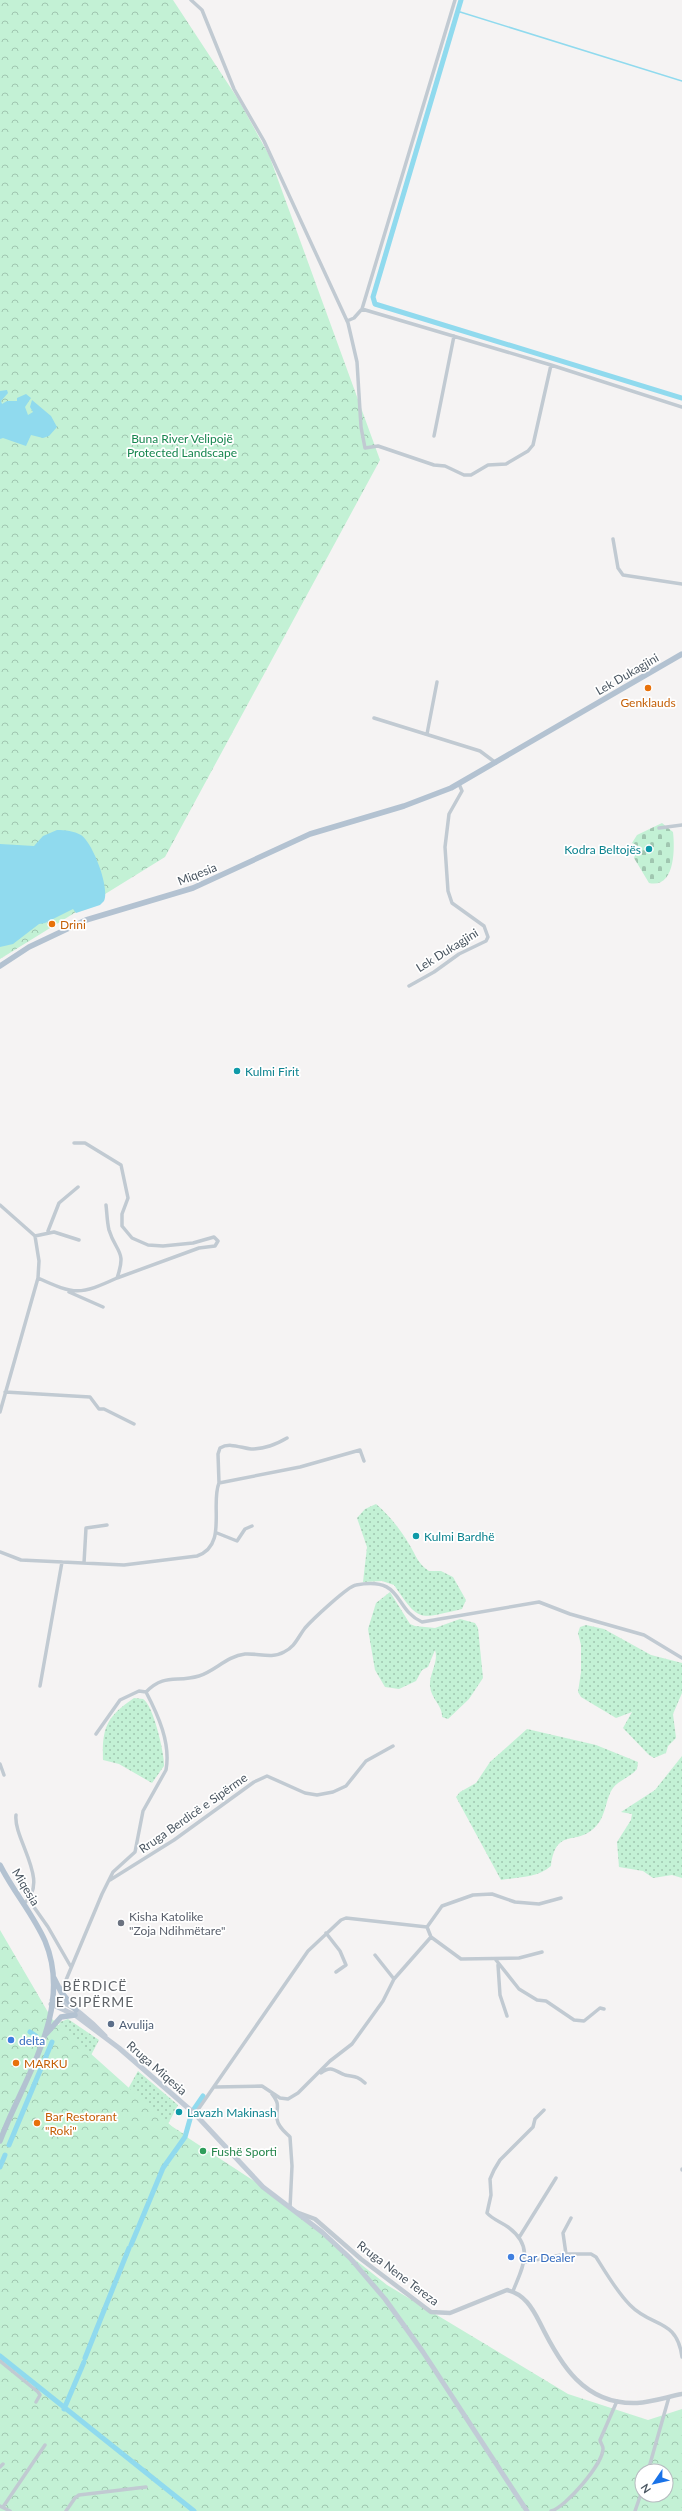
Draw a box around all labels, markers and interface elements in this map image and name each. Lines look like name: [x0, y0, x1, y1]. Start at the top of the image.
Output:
park label: Buna River Velipojë Protected Landscape: [127, 431, 237, 460]
street label: Lek Dukagjini: [593, 650, 661, 698]
marker: Genklauds: [643, 683, 653, 693]
place label: Genklauds: [620, 695, 676, 710]
place label: Kodra Beltojës: [564, 842, 641, 857]
marker: Kodra Beltojës: [644, 844, 654, 854]
street label: Miqesia: [175, 859, 219, 889]
place label: Drini: [60, 917, 86, 932]
marker: Drini: [47, 919, 57, 929]
street label: Lek Dukagjini: [413, 925, 481, 975]
place label: Kulmi Firit: [245, 1064, 300, 1079]
marker: Kulmi Firit: [232, 1066, 242, 1076]
place label: Kulmi Bardhë: [424, 1529, 495, 1544]
marker: Kulmi Bardhë: [411, 1531, 421, 1541]
street label: Rruga Berdicë e Sipërme: [136, 1770, 250, 1856]
street label: Miqesia: [9, 1866, 43, 1908]
place label: Kisha Katolike "Zoja Ndihmëtare": [129, 1909, 226, 1938]
marker: Kisha Katolike "Zoja Ndihmëtare": [116, 1918, 126, 1928]
district label: BËRDICË E SIPËRME: [56, 1977, 134, 2010]
place label: Avulija: [119, 2017, 154, 2032]
marker: Avulija: [106, 2019, 116, 2029]
place label: delta: [19, 2033, 45, 2048]
marker: delta: [6, 2035, 16, 2045]
street label: Rruga Miqesia: [124, 2038, 190, 2098]
place label: MARKU: [24, 2056, 68, 2071]
marker: MARKU: [11, 2058, 21, 2068]
place label: Lavazh Makinash: [187, 2105, 277, 2120]
marker: Lavazh Makinash: [174, 2107, 184, 2117]
place label: Bar Restorant "Roki": [45, 2109, 117, 2138]
marker: Bar Restorant "Roki": [32, 2118, 42, 2128]
place label: Fushë Sporti: [211, 2144, 277, 2159]
marker: Fushë Sporti: [198, 2146, 208, 2156]
street label: Rruga Nene Tereza: [354, 2237, 442, 2309]
place label: Car Dealer: [519, 2250, 576, 2265]
marker: Car Dealer: [506, 2252, 516, 2262]
north arrow: [634, 2463, 674, 2503]
text: N: [638, 2482, 653, 2496]

